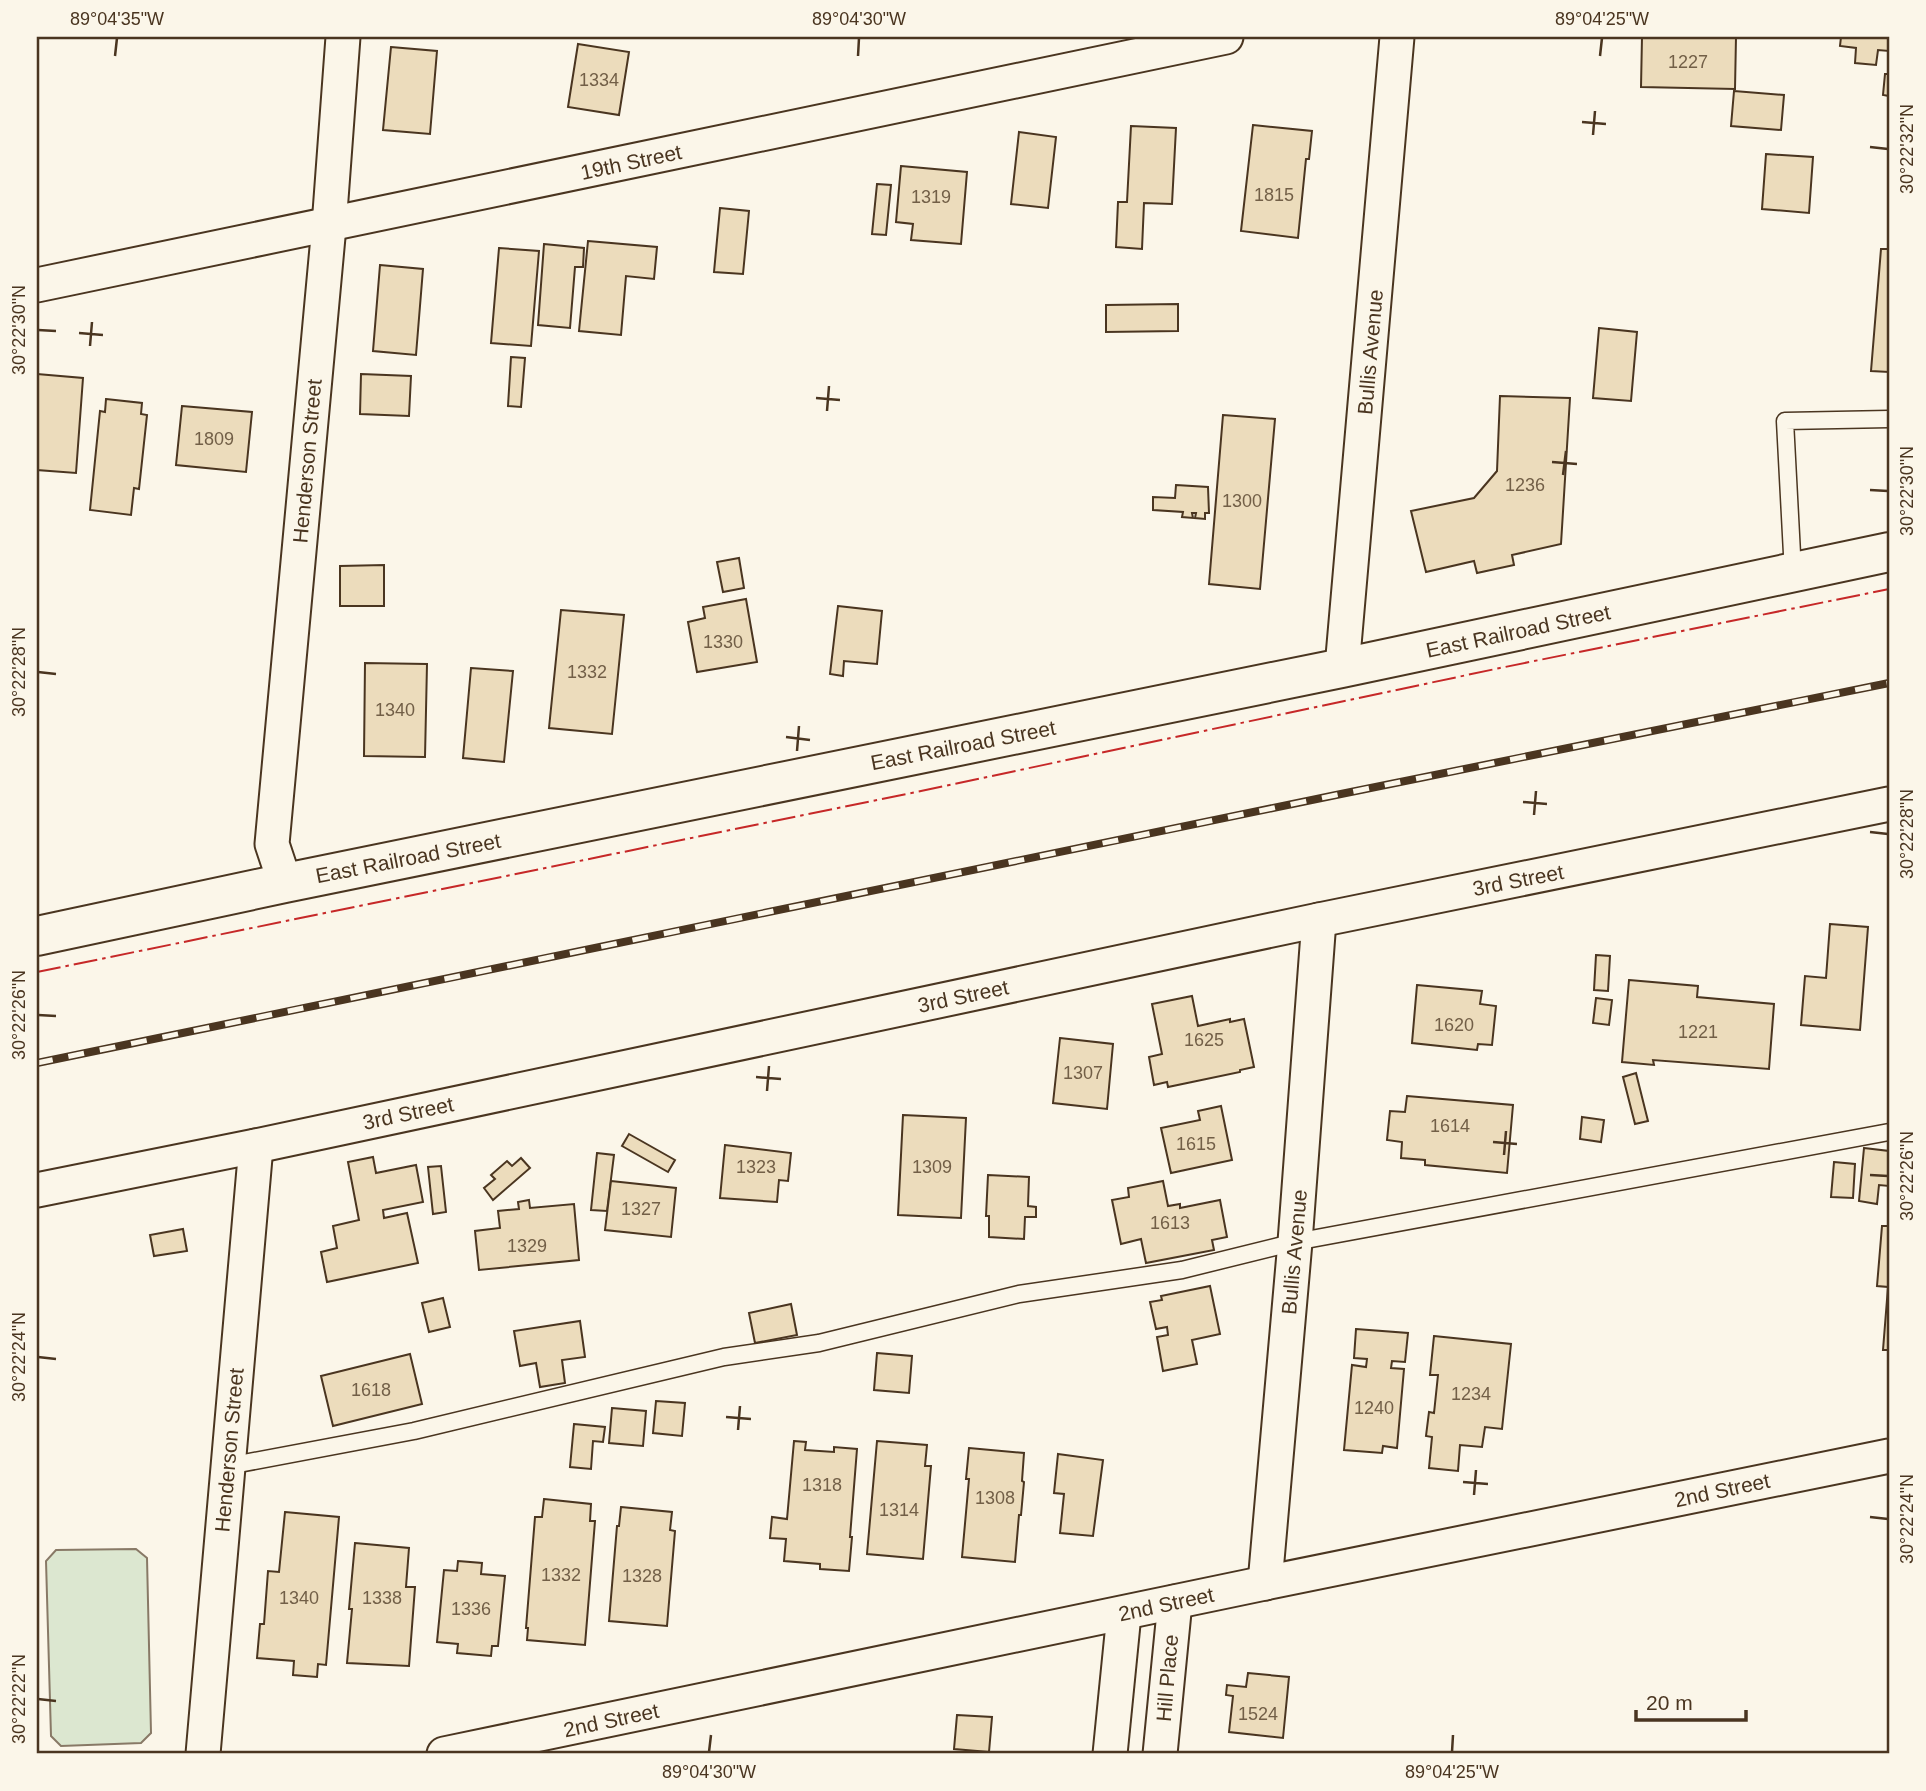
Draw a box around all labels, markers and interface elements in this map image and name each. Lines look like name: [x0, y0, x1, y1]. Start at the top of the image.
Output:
text: 89°04'35"W: [70, 9, 164, 29]
text: 89°04'30"W: [812, 9, 906, 29]
text: 89°04'25"W: [1555, 9, 1649, 29]
house number: 1227: [1668, 52, 1708, 72]
house number: 1334: [579, 70, 619, 90]
text: 30°22'32"N: [1897, 104, 1917, 194]
street label: 19th Street: [578, 140, 684, 184]
house number: 1815: [1254, 185, 1294, 205]
house number: 1319: [911, 187, 951, 207]
text: 30°22'30"N: [9, 285, 29, 375]
street label: Bullis Avenue: [1353, 288, 1387, 416]
street label: Henderson Street: [288, 378, 326, 544]
house number: 1809: [194, 429, 234, 449]
text: 30°22'30"N: [1897, 446, 1917, 536]
house number: 1236: [1505, 475, 1545, 495]
house number: 1300: [1222, 491, 1262, 511]
street label: East Railroad Street: [1424, 600, 1612, 662]
text: 30°22'28"N: [9, 627, 29, 717]
house number: 1330: [703, 632, 743, 652]
house number: 1332: [567, 662, 607, 682]
house number: 1340: [375, 700, 415, 720]
street label: East Railroad Street: [869, 716, 1058, 774]
text: 30°22'28"N: [1897, 789, 1917, 879]
street label: East Railroad Street: [314, 829, 503, 887]
street label: 3rd Street: [1471, 860, 1566, 900]
text: 30°22'26"N: [9, 970, 29, 1060]
street label: 3rd Street: [916, 975, 1011, 1017]
house number: 1620: [1434, 1015, 1474, 1035]
house number: 1221: [1678, 1022, 1718, 1042]
house number: 1625: [1184, 1030, 1224, 1050]
house number: 1307: [1063, 1063, 1103, 1083]
street label: 3rd Street: [361, 1092, 456, 1134]
house number: 1614: [1430, 1116, 1470, 1136]
text: 30°22'26"N: [1897, 1131, 1917, 1221]
house number: 1615: [1176, 1134, 1216, 1154]
house number: 1323: [736, 1157, 776, 1177]
house number: 1309: [912, 1157, 952, 1177]
street label: Bullis Avenue: [1277, 1188, 1311, 1316]
house number: 1327: [621, 1199, 661, 1219]
house number: 1613: [1150, 1213, 1190, 1233]
house number: 1329: [507, 1236, 547, 1256]
text: 30°22'24"N: [9, 1312, 29, 1402]
street label: Henderson Street: [210, 1367, 248, 1533]
house number: 1618: [351, 1380, 391, 1400]
house number: 1234: [1451, 1384, 1491, 1404]
house number: 1240: [1354, 1398, 1394, 1418]
street label: 2nd Street: [1672, 1469, 1772, 1511]
text: 30°22'24"N: [1897, 1474, 1917, 1564]
house number: 1318: [802, 1475, 842, 1495]
house number: 1308: [975, 1488, 1015, 1508]
house number: 1314: [879, 1500, 919, 1520]
house number: 1332: [541, 1565, 581, 1585]
house number: 1328: [622, 1566, 662, 1586]
street label: 2nd Street: [1116, 1583, 1216, 1625]
house number: 1340: [279, 1588, 319, 1608]
house number: 1338: [362, 1588, 402, 1608]
house number: 1336: [451, 1599, 491, 1619]
street label: Hill Place: [1152, 1633, 1182, 1723]
text: 30°22'22"N: [9, 1654, 29, 1744]
scale bar: [1636, 1679, 1746, 1723]
text: 20 m: [1646, 1691, 1693, 1714]
street label: 2nd Street: [561, 1699, 661, 1741]
house number: 1524: [1238, 1704, 1278, 1724]
text: 89°04'30"W: [662, 1762, 756, 1782]
text: 89°04'25"W: [1405, 1762, 1499, 1782]

